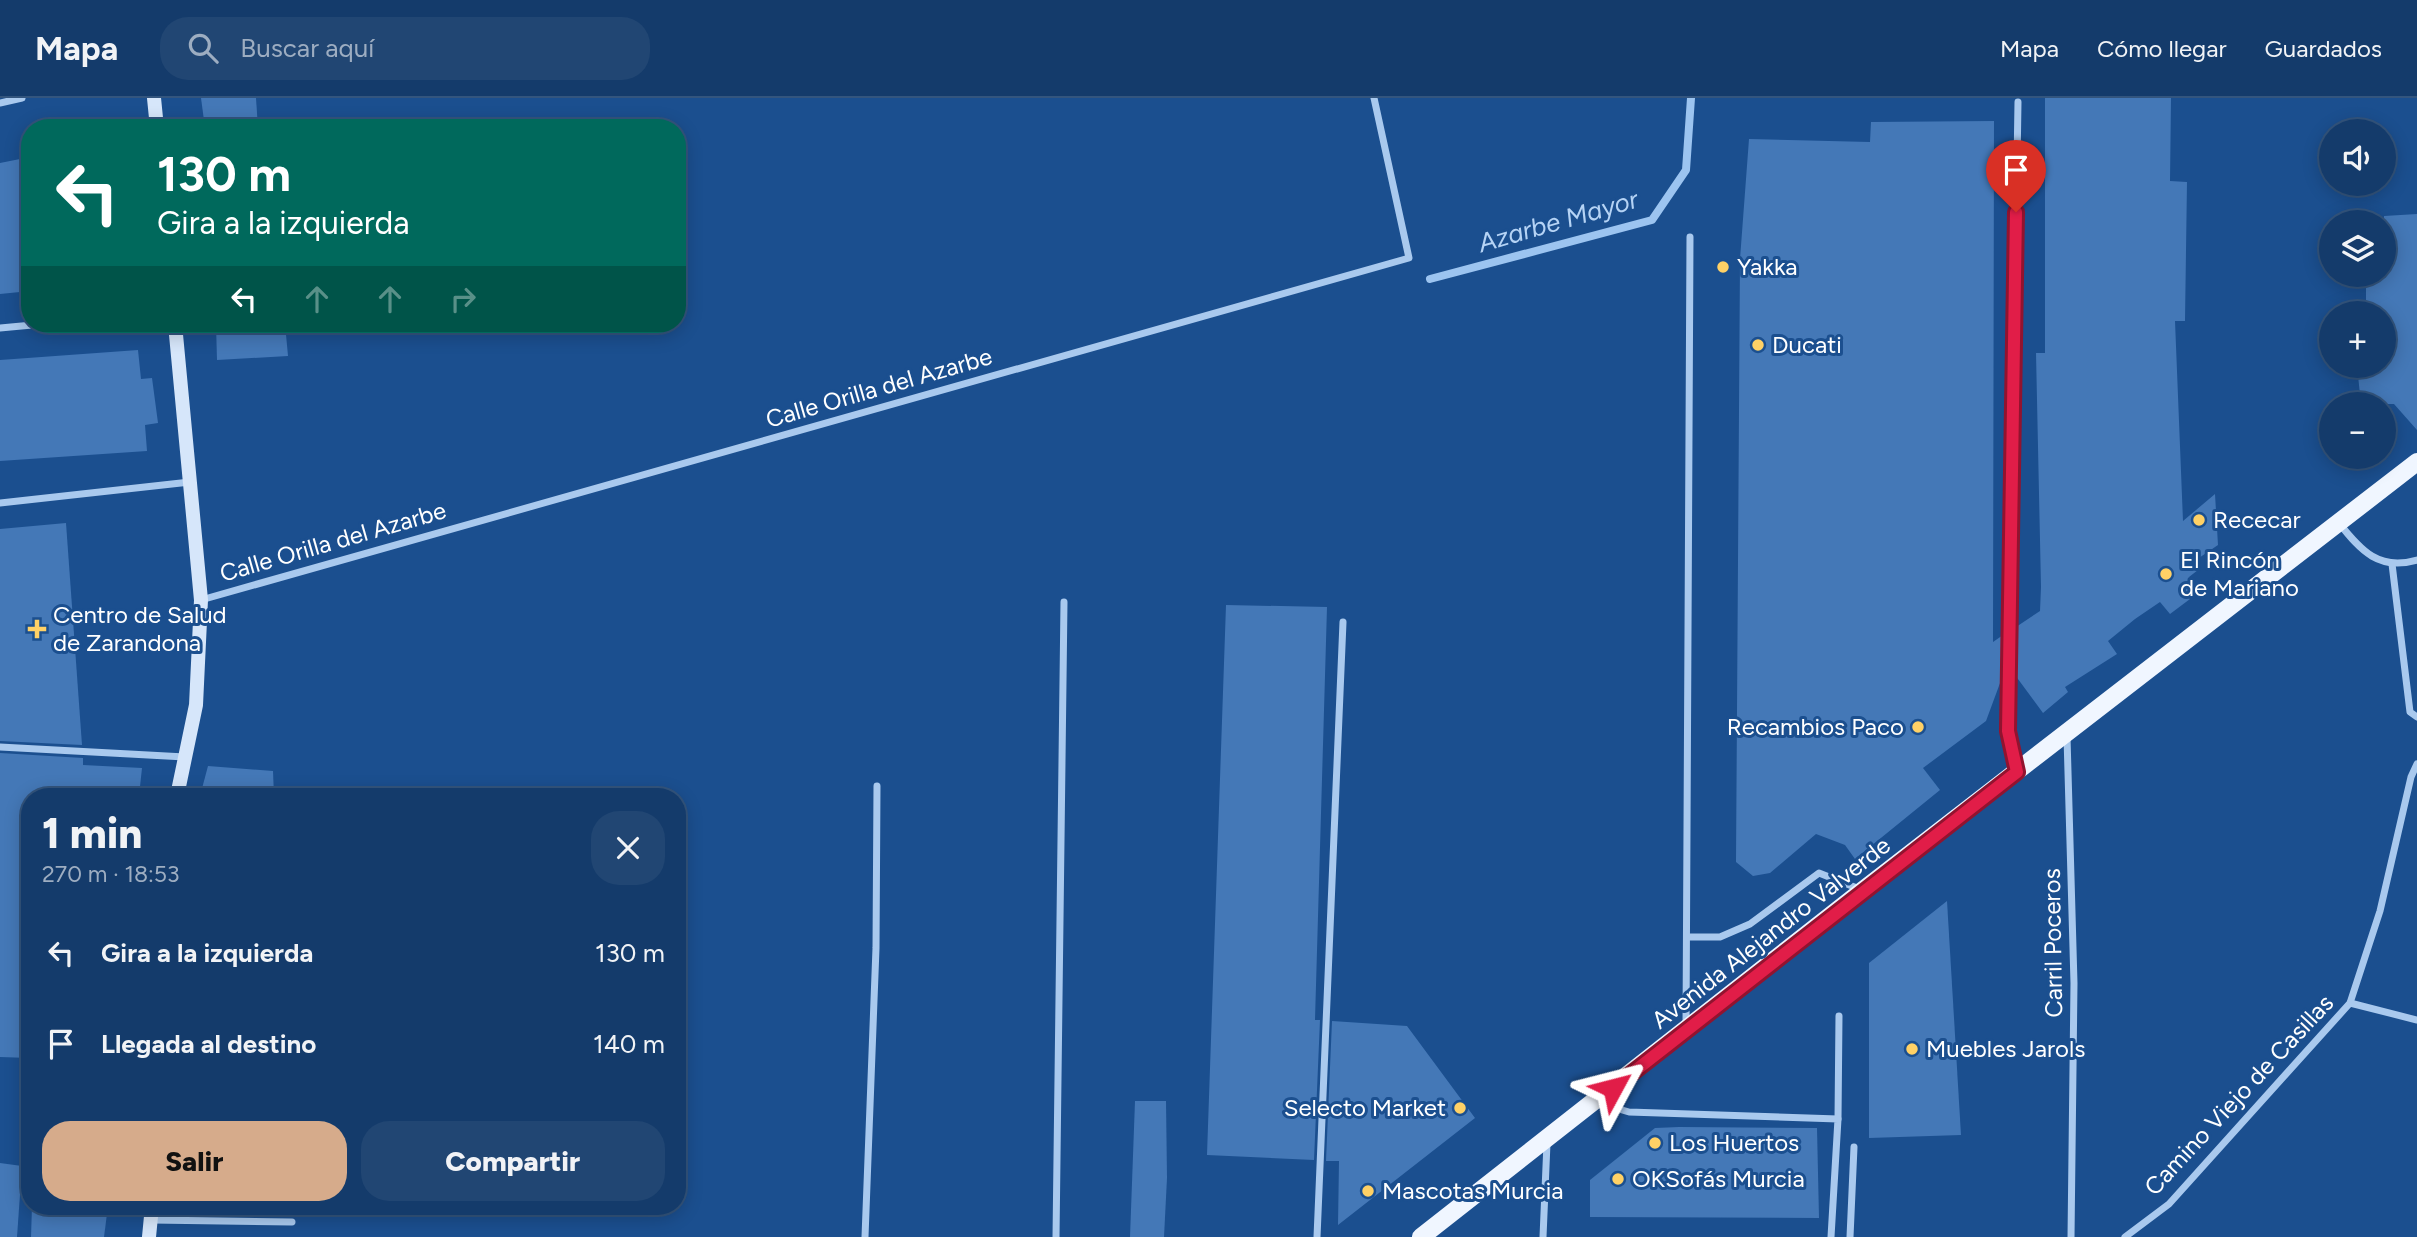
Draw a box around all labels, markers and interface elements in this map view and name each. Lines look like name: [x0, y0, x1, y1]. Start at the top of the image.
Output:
search box: [160, 17, 650, 80]
text: Mapa: [35, 29, 118, 68]
icon: search: [184, 29, 222, 67]
text: Buscar aquí: [240, 32, 374, 64]
text: Mapa: [2000, 34, 2059, 63]
text: Cómo llegar: [2097, 34, 2227, 63]
text: Guardados: [2265, 34, 2382, 63]
map controls: [2319, 119, 2396, 469]
button: sound: [2319, 119, 2396, 196]
pin: [1986, 140, 2046, 212]
text: 130 m: [157, 144, 291, 203]
icon: left: [42, 147, 133, 238]
icon: arrive: [1997, 151, 2035, 189]
water label: Azarbe Mayor: [1473, 183, 1643, 259]
text: Gira a la izquierda: [157, 204, 410, 242]
button: layers: [2319, 210, 2396, 287]
place label: Yakka: [1737, 252, 1798, 281]
marker: Yakka: [1715, 259, 1731, 275]
icon: left: [225, 280, 263, 318]
icon: ahead: [298, 280, 336, 318]
icon: ahead: [371, 280, 409, 318]
icon: right: [444, 280, 482, 318]
button: +: [2319, 301, 2396, 378]
place label: Ducati: [1772, 330, 1842, 359]
marker: Ducati: [1750, 337, 1766, 353]
street label: Calle Orilla del Azarbe: [762, 341, 995, 434]
button: −: [2319, 392, 2396, 469]
street label: Calle Orilla del Azarbe: [216, 495, 449, 588]
place label: Rececar: [2213, 505, 2301, 534]
marker: Rececar: [2191, 512, 2207, 528]
place label: El Rincón de Mariano: [2180, 545, 2299, 602]
marker: El Rincón de Mariano: [2158, 566, 2174, 582]
place label: Centro de Salud de Zarandona: [53, 600, 227, 657]
marker: Centro de Salud de Zarandona: [27, 619, 47, 639]
place label: Recambios Paco: [1727, 712, 1904, 741]
marker: Recambios Paco: [1910, 719, 1926, 735]
text: 1 min: [42, 808, 142, 859]
button: close: [591, 811, 665, 885]
street label: Avenida Alejandro Valverde: [1646, 830, 1896, 1035]
text: 270 m · 18:53: [42, 860, 180, 888]
street label: Carril Poceros: [2037, 868, 2068, 1018]
icon: left: [42, 934, 80, 972]
text: Gira a la izquierda: [101, 937, 313, 969]
text: 130 m: [595, 937, 665, 969]
street label: Camino Viejo de Casillas: [2138, 988, 2339, 1201]
icon: arrive: [42, 1025, 80, 1063]
text: Llegada al destino: [101, 1028, 316, 1060]
text: 140 m: [593, 1028, 665, 1060]
place label: Muebles Jarols: [1926, 1034, 2085, 1063]
marker: Muebles Jarols: [1904, 1041, 1920, 1057]
position arrow: [1576, 1051, 1650, 1125]
place label: Selecto Market: [1284, 1093, 1446, 1122]
marker: Selecto Market: [1452, 1100, 1468, 1116]
button: Salir: [42, 1121, 347, 1201]
button: Compartir: [361, 1121, 665, 1201]
place label: Los Huertos: [1669, 1128, 1799, 1157]
marker: Los Huertos: [1647, 1135, 1663, 1151]
place label: OKSofás Murcia: [1632, 1164, 1805, 1193]
marker: OKSofás Murcia: [1610, 1171, 1626, 1187]
place label: Mascotas Murcia: [1382, 1176, 1564, 1205]
marker: Mascotas Murcia: [1360, 1183, 1376, 1199]

